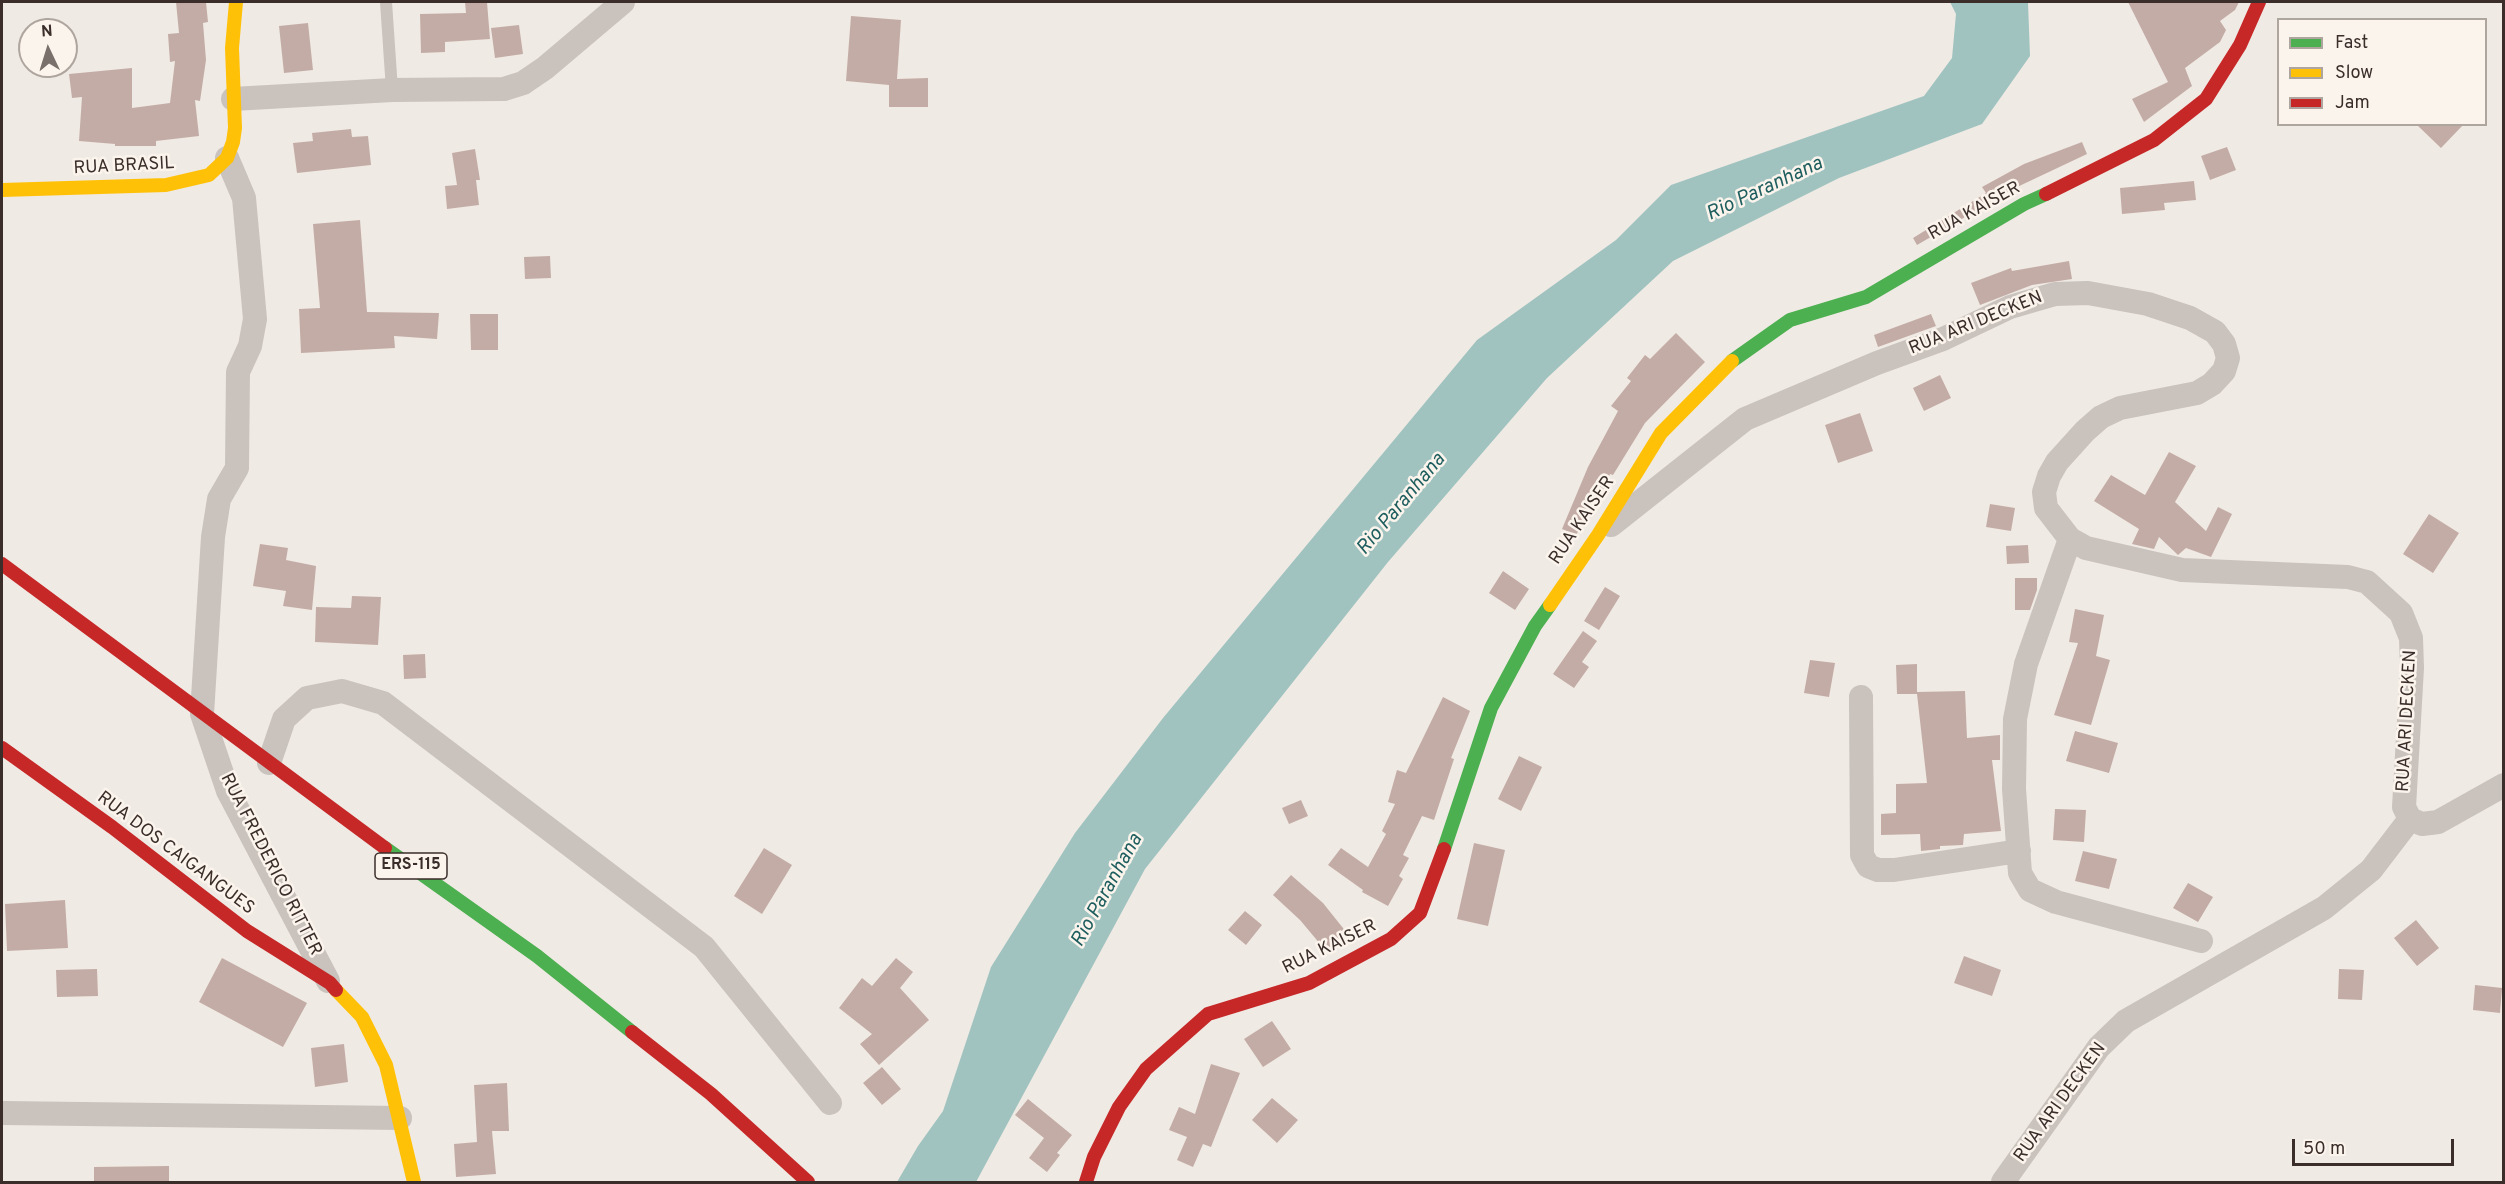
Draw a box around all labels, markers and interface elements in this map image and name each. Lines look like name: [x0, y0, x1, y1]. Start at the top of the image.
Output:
north arrow: [18, 18, 78, 78]
legend: [2277, 18, 2487, 126]
text: N: [40, 22, 53, 42]
text: Fast: [2335, 32, 2368, 55]
text: Slow: [2335, 62, 2373, 85]
text: Jam: [2335, 92, 2370, 115]
water label: Rio Paranhana: [1703, 153, 1827, 227]
street label: RUA BRASIL: [73, 154, 175, 180]
street label: RUA KAISER: [1925, 178, 2025, 246]
street label: RUA ARI DECKEN: [1906, 287, 2046, 361]
water label: Rio Paranhana: [1352, 449, 1452, 561]
street label: RUA KAISER: [1546, 473, 1620, 569]
street label: RUA ARI DECKEN: [2393, 649, 2423, 793]
street label: RUA FREDERICO RITTER: [215, 770, 325, 960]
street label: RUA DOS CAIGANGUES: [92, 788, 258, 920]
water label: Rio Paranhana: [1067, 830, 1149, 952]
road number: ERS-115: [375, 853, 447, 879]
street label: RUA KAISER: [1279, 916, 1381, 980]
street label: RUA ARI DECKEN: [2010, 1039, 2112, 1167]
scale bar: [2295, 1127, 2457, 1165]
text: 50 m: [2303, 1138, 2345, 1161]

